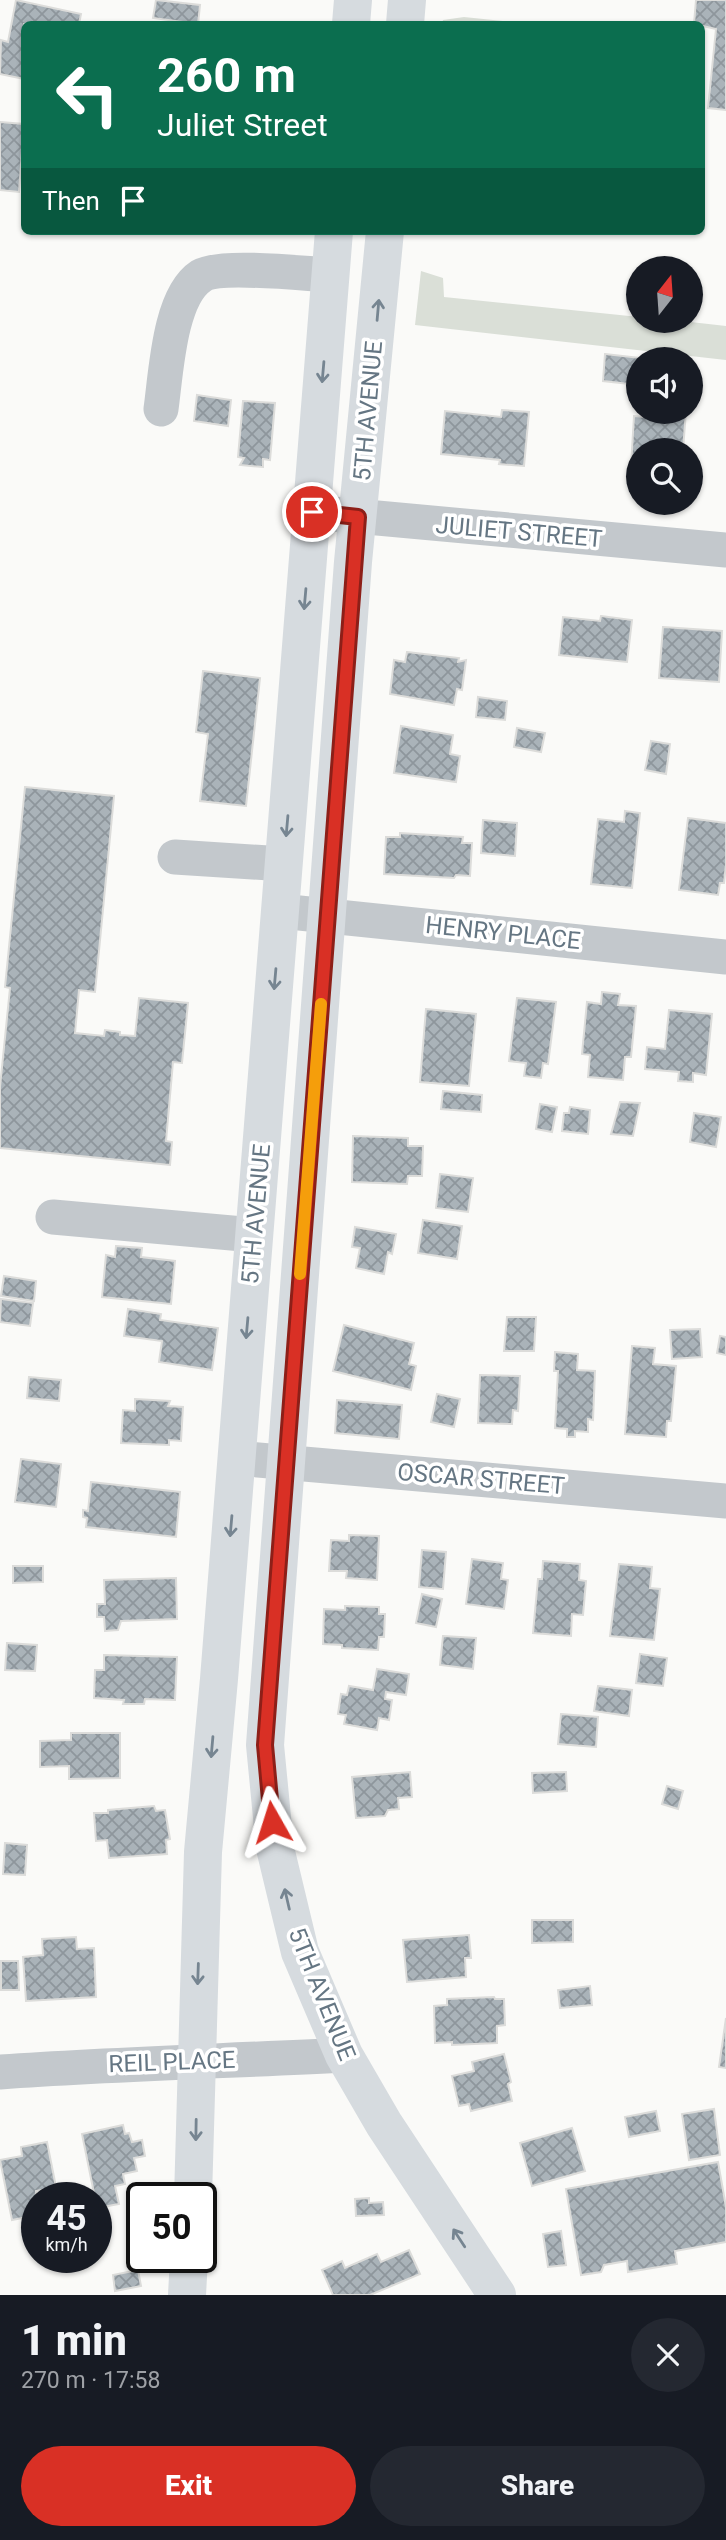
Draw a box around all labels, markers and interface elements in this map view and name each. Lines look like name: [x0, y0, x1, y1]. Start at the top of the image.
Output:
text: 260 m: [157, 47, 296, 104]
icon: left: [42, 49, 133, 140]
text: Juliet Street: [157, 106, 328, 144]
icon: arrive: [114, 182, 152, 220]
text: Then: [42, 186, 100, 216]
north arrow: [626, 256, 704, 332]
map controls: [626, 256, 703, 515]
one-way arrow: [371, 299, 384, 321]
street label: 5TH AVENUE: [348, 340, 388, 482]
button: sound: [626, 347, 703, 424]
one-way arrow: [316, 361, 329, 383]
button: search: [626, 438, 703, 515]
pin: [282, 482, 342, 542]
icon: arrive: [293, 493, 331, 531]
street label: JULIET STREET: [435, 511, 603, 553]
one-way arrow: [298, 587, 311, 610]
one-way arrow: [280, 814, 293, 837]
street label: HENRY PLACE: [424, 911, 582, 955]
one-way arrow: [268, 967, 281, 990]
street label: 5TH AVENUE: [236, 1143, 276, 1285]
one-way arrow: [240, 1316, 253, 1339]
street label: OSCAR STREET: [396, 1458, 566, 1500]
one-way arrow: [224, 1514, 237, 1536]
one-way arrow: [206, 1735, 219, 1758]
position arrow: [235, 1785, 309, 1859]
one-way arrow: [280, 1888, 293, 1911]
street label: 5TH AVENUE: [283, 1923, 361, 2065]
one-way arrow: [192, 1962, 205, 1985]
street label: REIL PLACE: [108, 2046, 236, 2078]
one-way arrow: [189, 2118, 203, 2141]
speed limit sign: 50: [126, 2182, 217, 2273]
text: 45: [46, 2198, 87, 2239]
one-way arrow: [452, 2229, 466, 2248]
text: km/h: [45, 2234, 88, 2255]
text: 1 min: [21, 2316, 127, 2365]
button: close: [631, 2318, 705, 2392]
text: 270 m · 17:58: [21, 2367, 160, 2394]
button: Exit: [21, 2446, 356, 2526]
button: Share: [370, 2446, 705, 2526]

